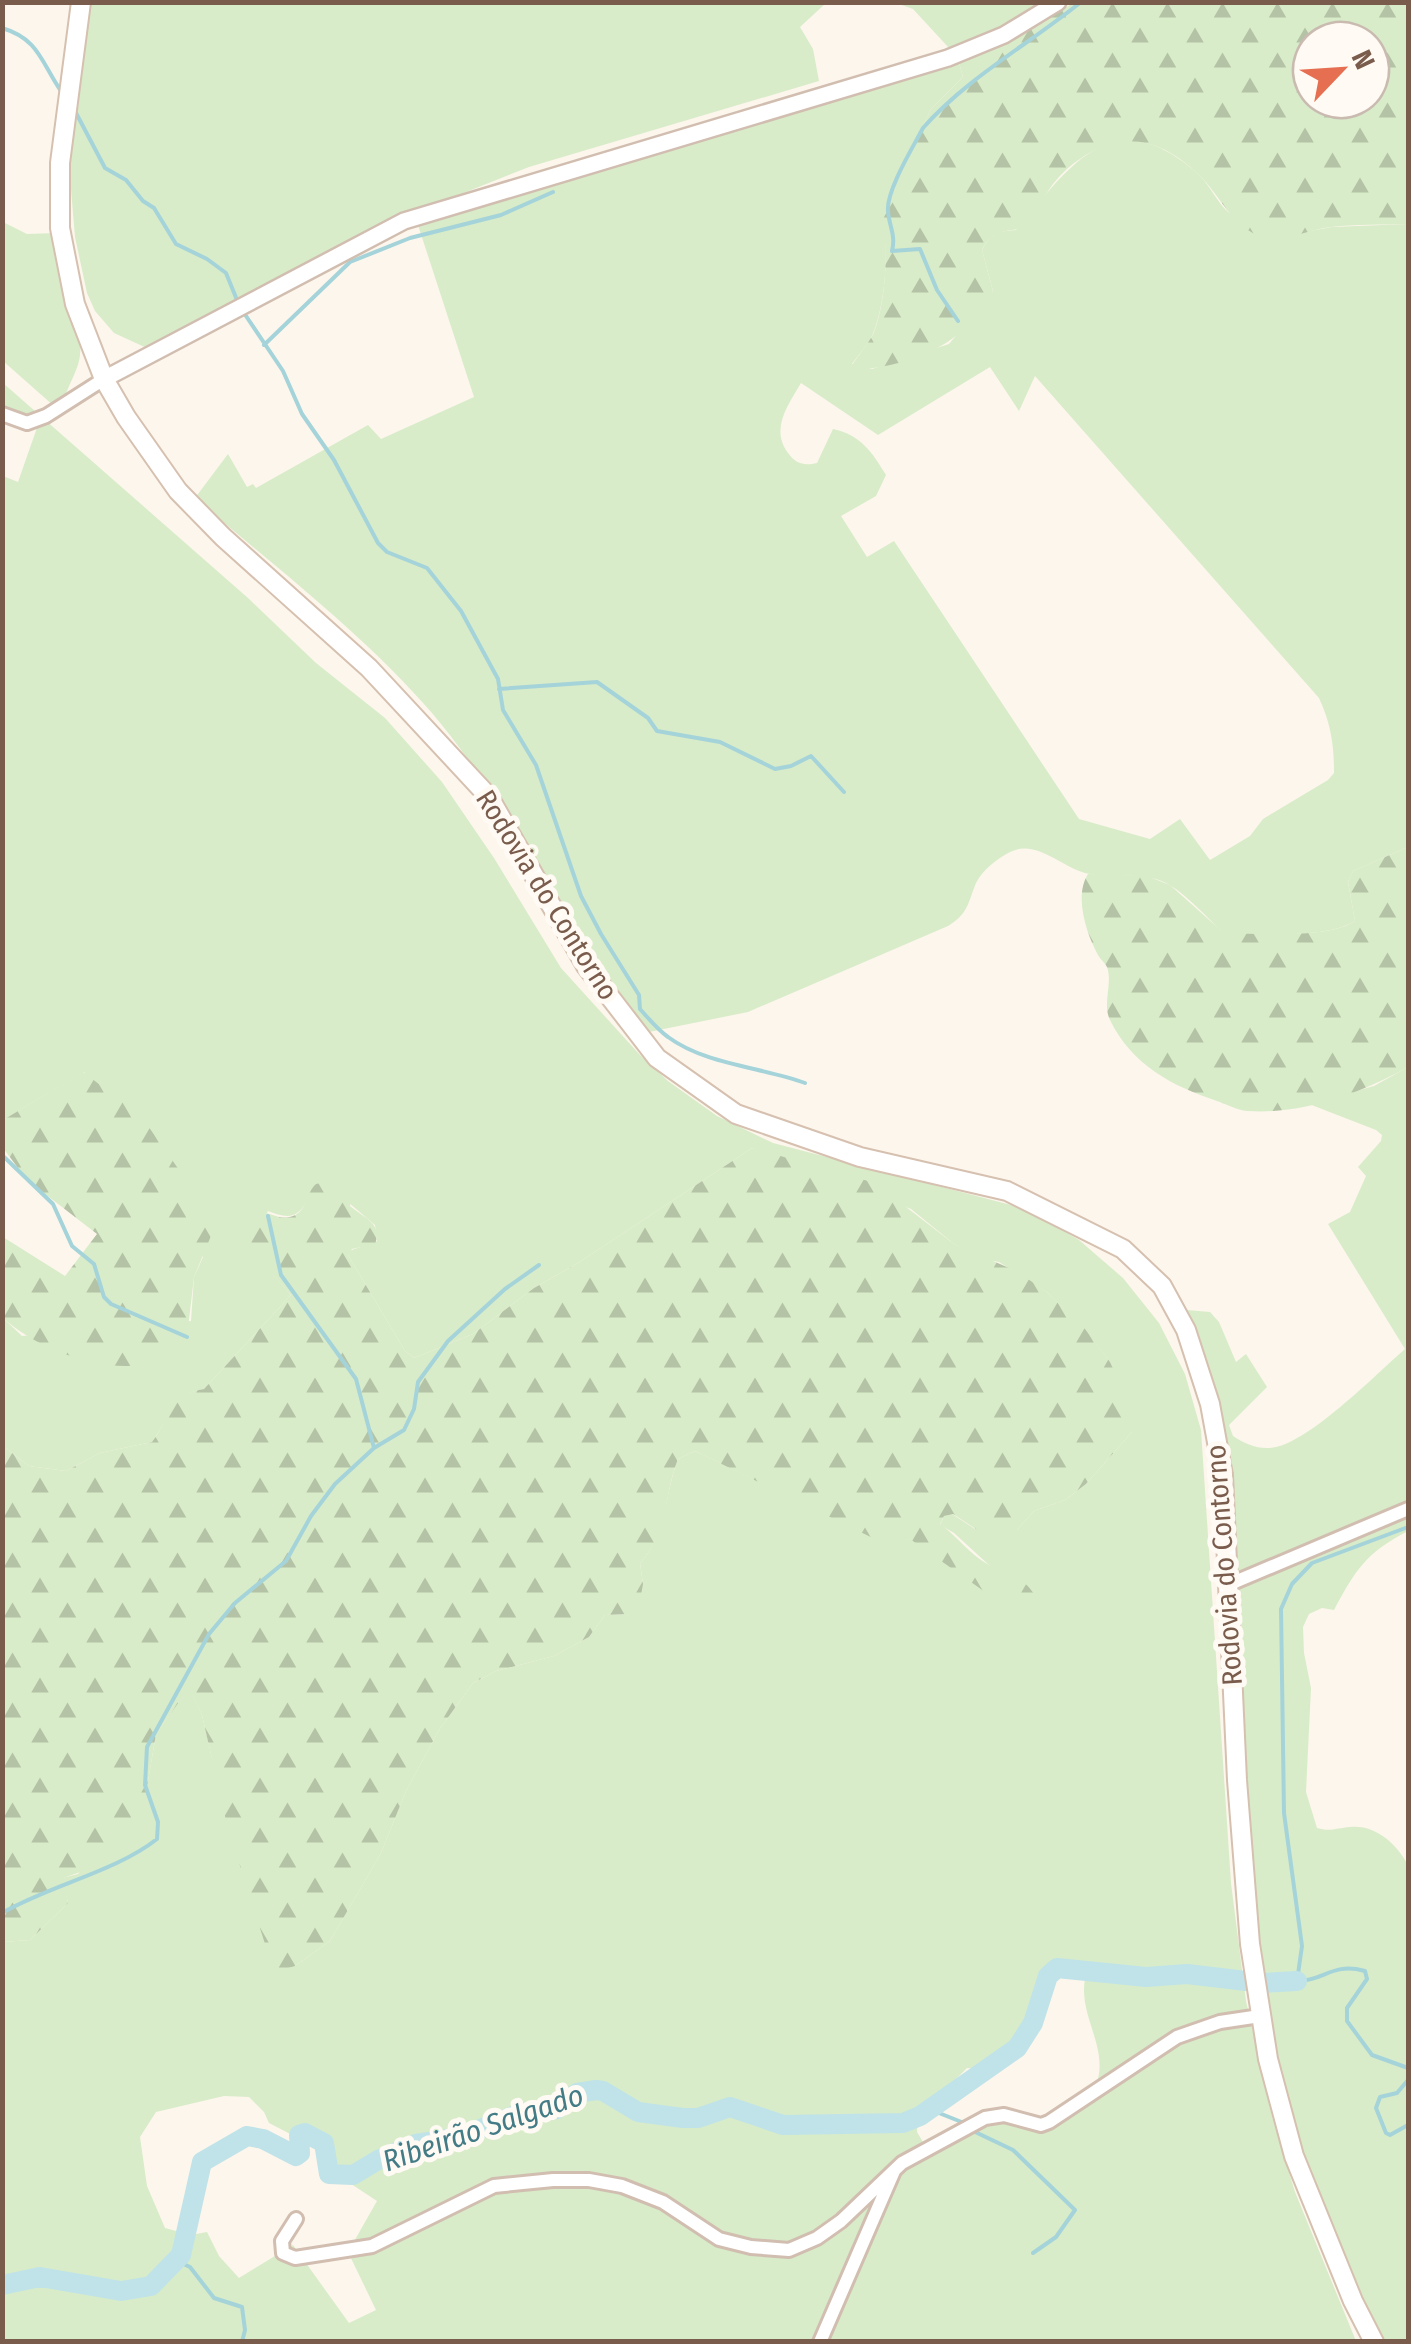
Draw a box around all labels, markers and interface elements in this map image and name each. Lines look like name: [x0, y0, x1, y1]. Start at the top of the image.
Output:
north arrow: [1291, 20, 1391, 120]
text: N: [1345, 45, 1382, 74]
street label: Rodovia do Contorno: [469, 784, 625, 1006]
street label: Rodovia do Contorno: [1199, 1444, 1249, 1686]
water label: Ribeirão Salgado: [378, 2077, 588, 2179]

